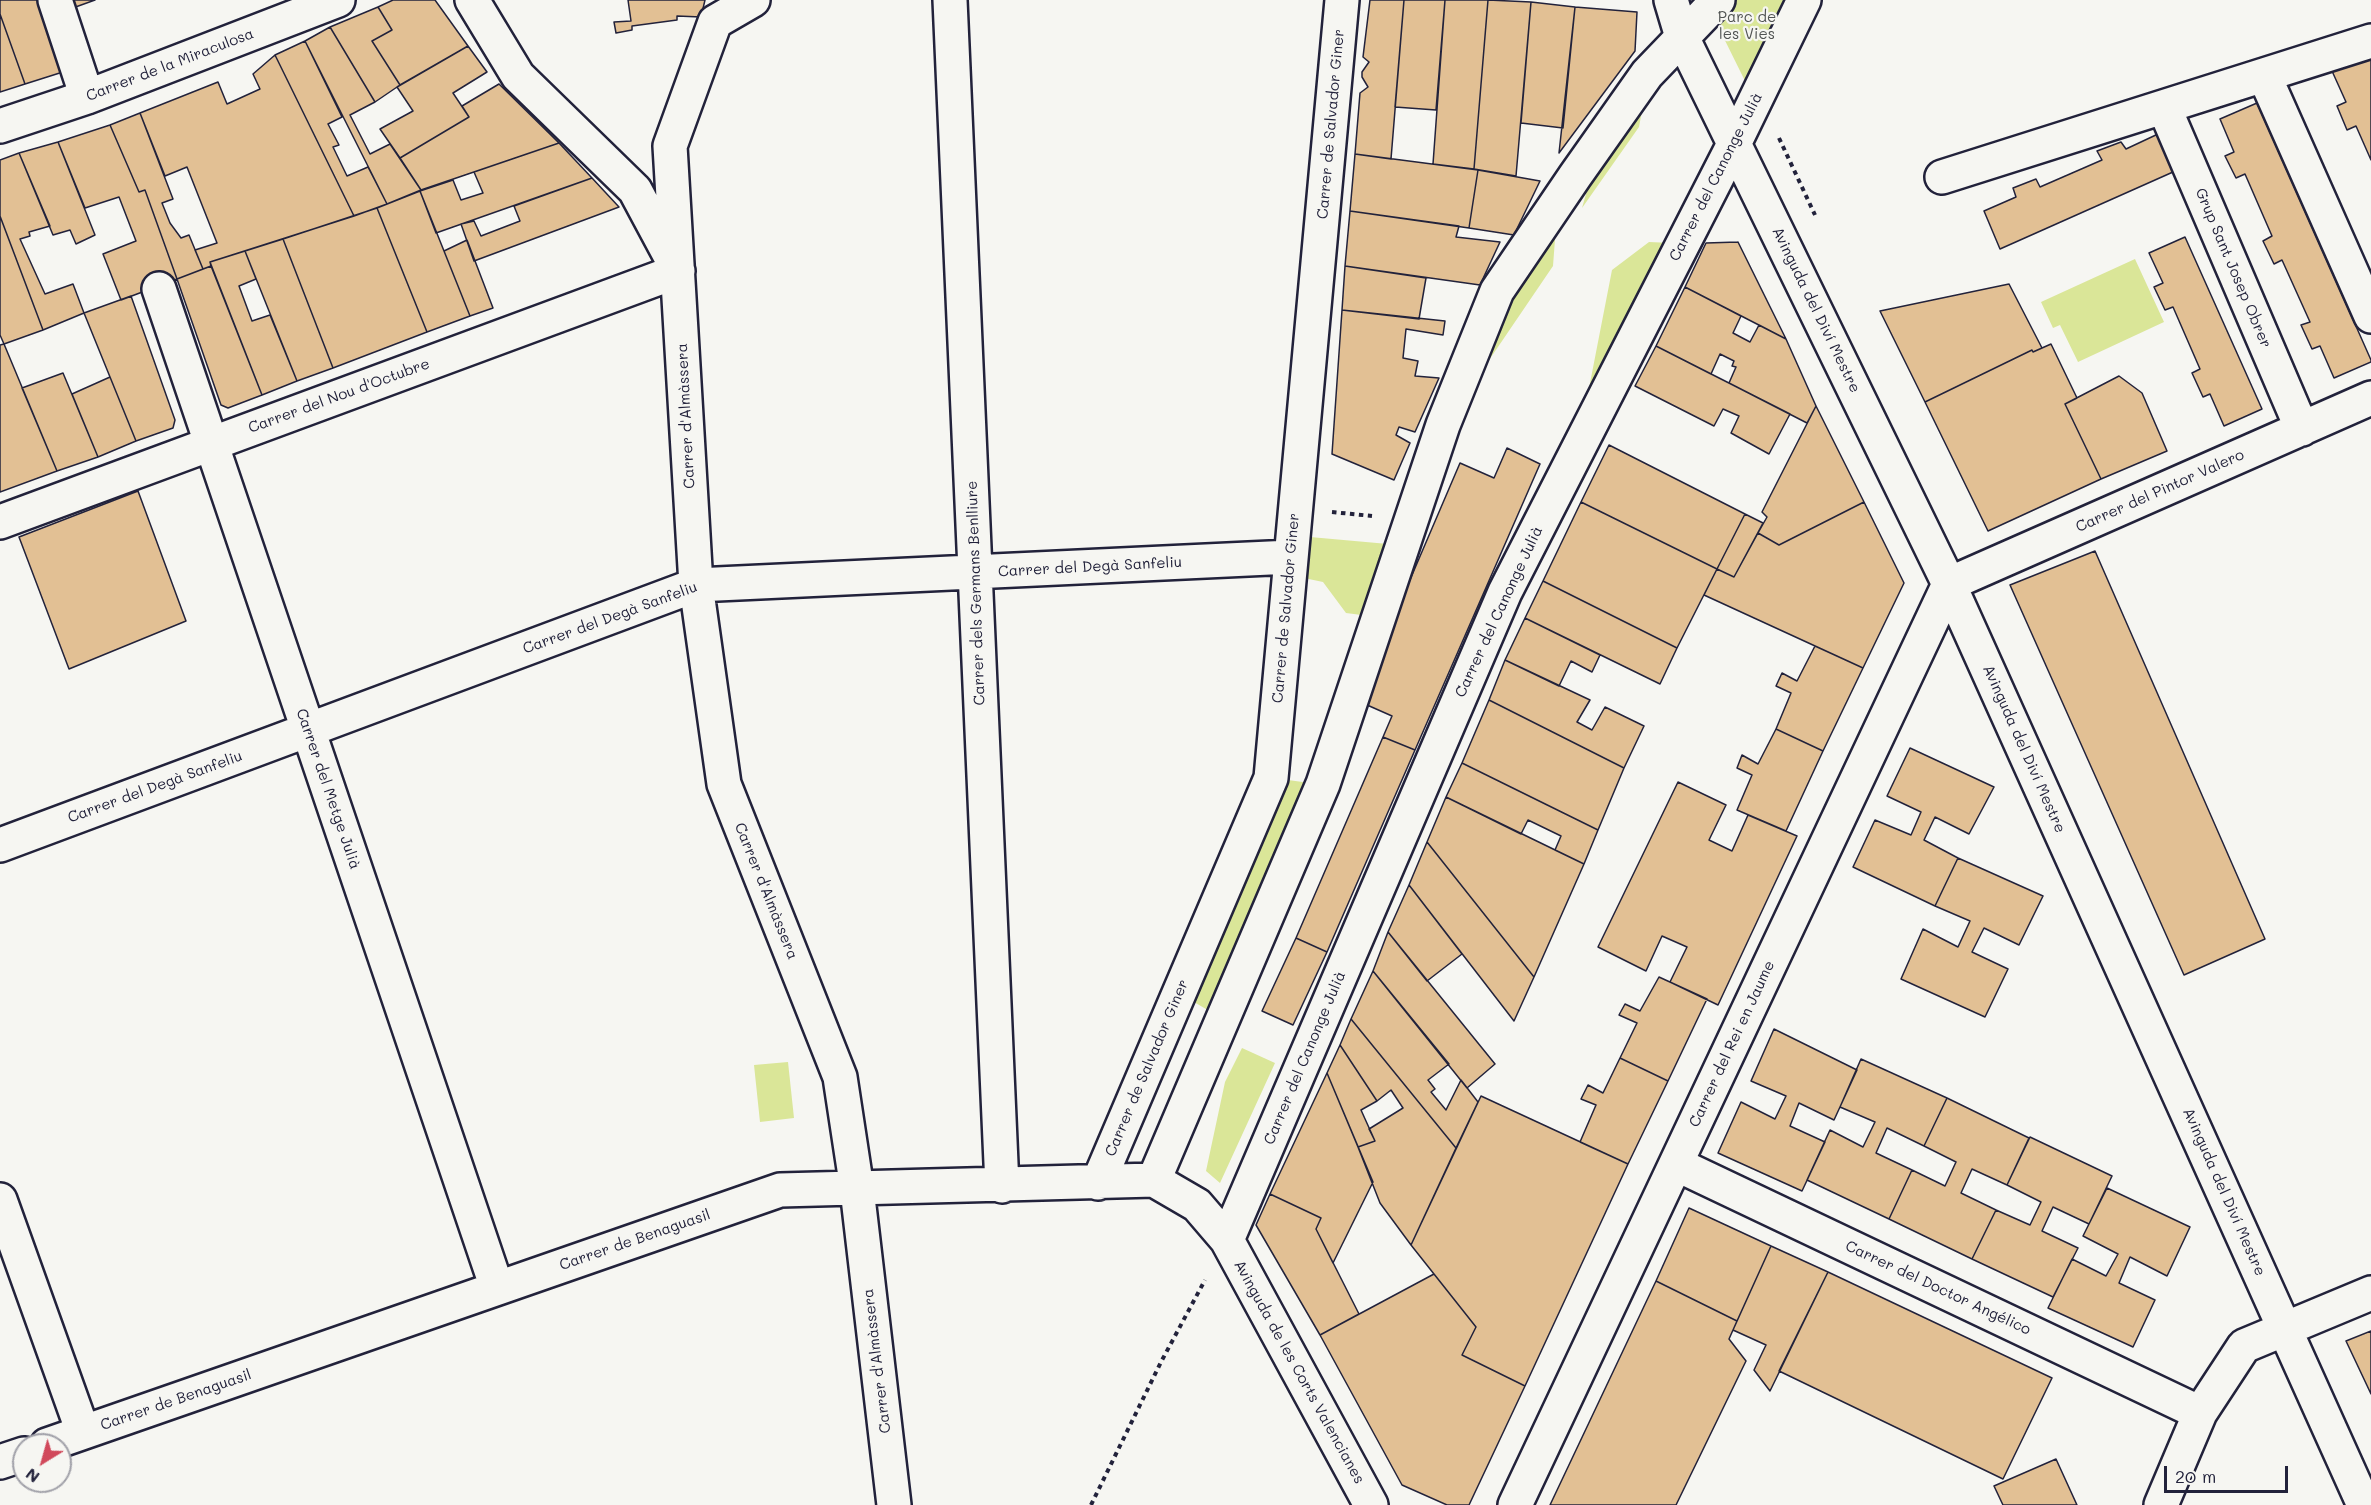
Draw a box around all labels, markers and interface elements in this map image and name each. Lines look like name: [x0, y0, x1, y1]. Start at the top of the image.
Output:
park label: Parc de les Vies: [1718, 8, 1776, 43]
street label: Carrer de la Miraculosa: [84, 25, 256, 105]
street label: Carrer de Salvador Giner: [1314, 28, 1348, 220]
street label: Carrer del Canonge Julià: [1666, 90, 1766, 264]
street label: Grup Sant Josep Obrer: [2191, 185, 2275, 351]
street label: Avinguda del Diví Mestre: [1768, 224, 1864, 396]
street label: Carrer d'Almàssera: [673, 343, 699, 489]
street label: Carrer del Nou d'Octubre: [246, 355, 432, 437]
street label: Carrer del Pintor Valero: [2073, 446, 2247, 536]
street label: Carrer dels Germans Benlliure: [963, 480, 989, 706]
street label: Carrer de Salvador Giner: [1269, 512, 1303, 704]
street label: Carrer del Canonge Julià: [1451, 524, 1547, 700]
street label: Carrer del Degà Sanfeliu: [998, 553, 1182, 581]
street label: Carrer del Degà Sanfeliu: [520, 578, 700, 658]
street label: Avinguda del Diví Mestre: [1979, 662, 2069, 836]
street label: Carrer del Metge Julià: [292, 706, 364, 872]
street label: Carrer del Degà Sanfeliu: [65, 747, 245, 827]
street label: Carrer d'Almàssera: [730, 820, 802, 962]
street label: Carrer del Rei en Jaume: [1685, 958, 1779, 1130]
street label: Carrer del Canonge Julià: [1260, 969, 1350, 1147]
street label: Carrer de Salvador Giner: [1101, 977, 1193, 1159]
street label: Avinguda del Diví Mestre: [2179, 1105, 2269, 1279]
street label: Carrer de Benaguasil: [557, 1206, 713, 1274]
street label: Carrer del Doctor Angélico: [1842, 1237, 2034, 1339]
street label: Avinguda de les Corts Valencianes: [1230, 1257, 1368, 1487]
street label: Carrer d'Almàssera: [859, 1288, 895, 1434]
street label: Carrer de Benaguasil: [98, 1366, 254, 1434]
north arrow: [12, 1433, 72, 1493]
scale bar: [2167, 1454, 2292, 1492]
text: N: [21, 1464, 43, 1488]
text: 20 m: [2175, 1464, 2216, 1488]

